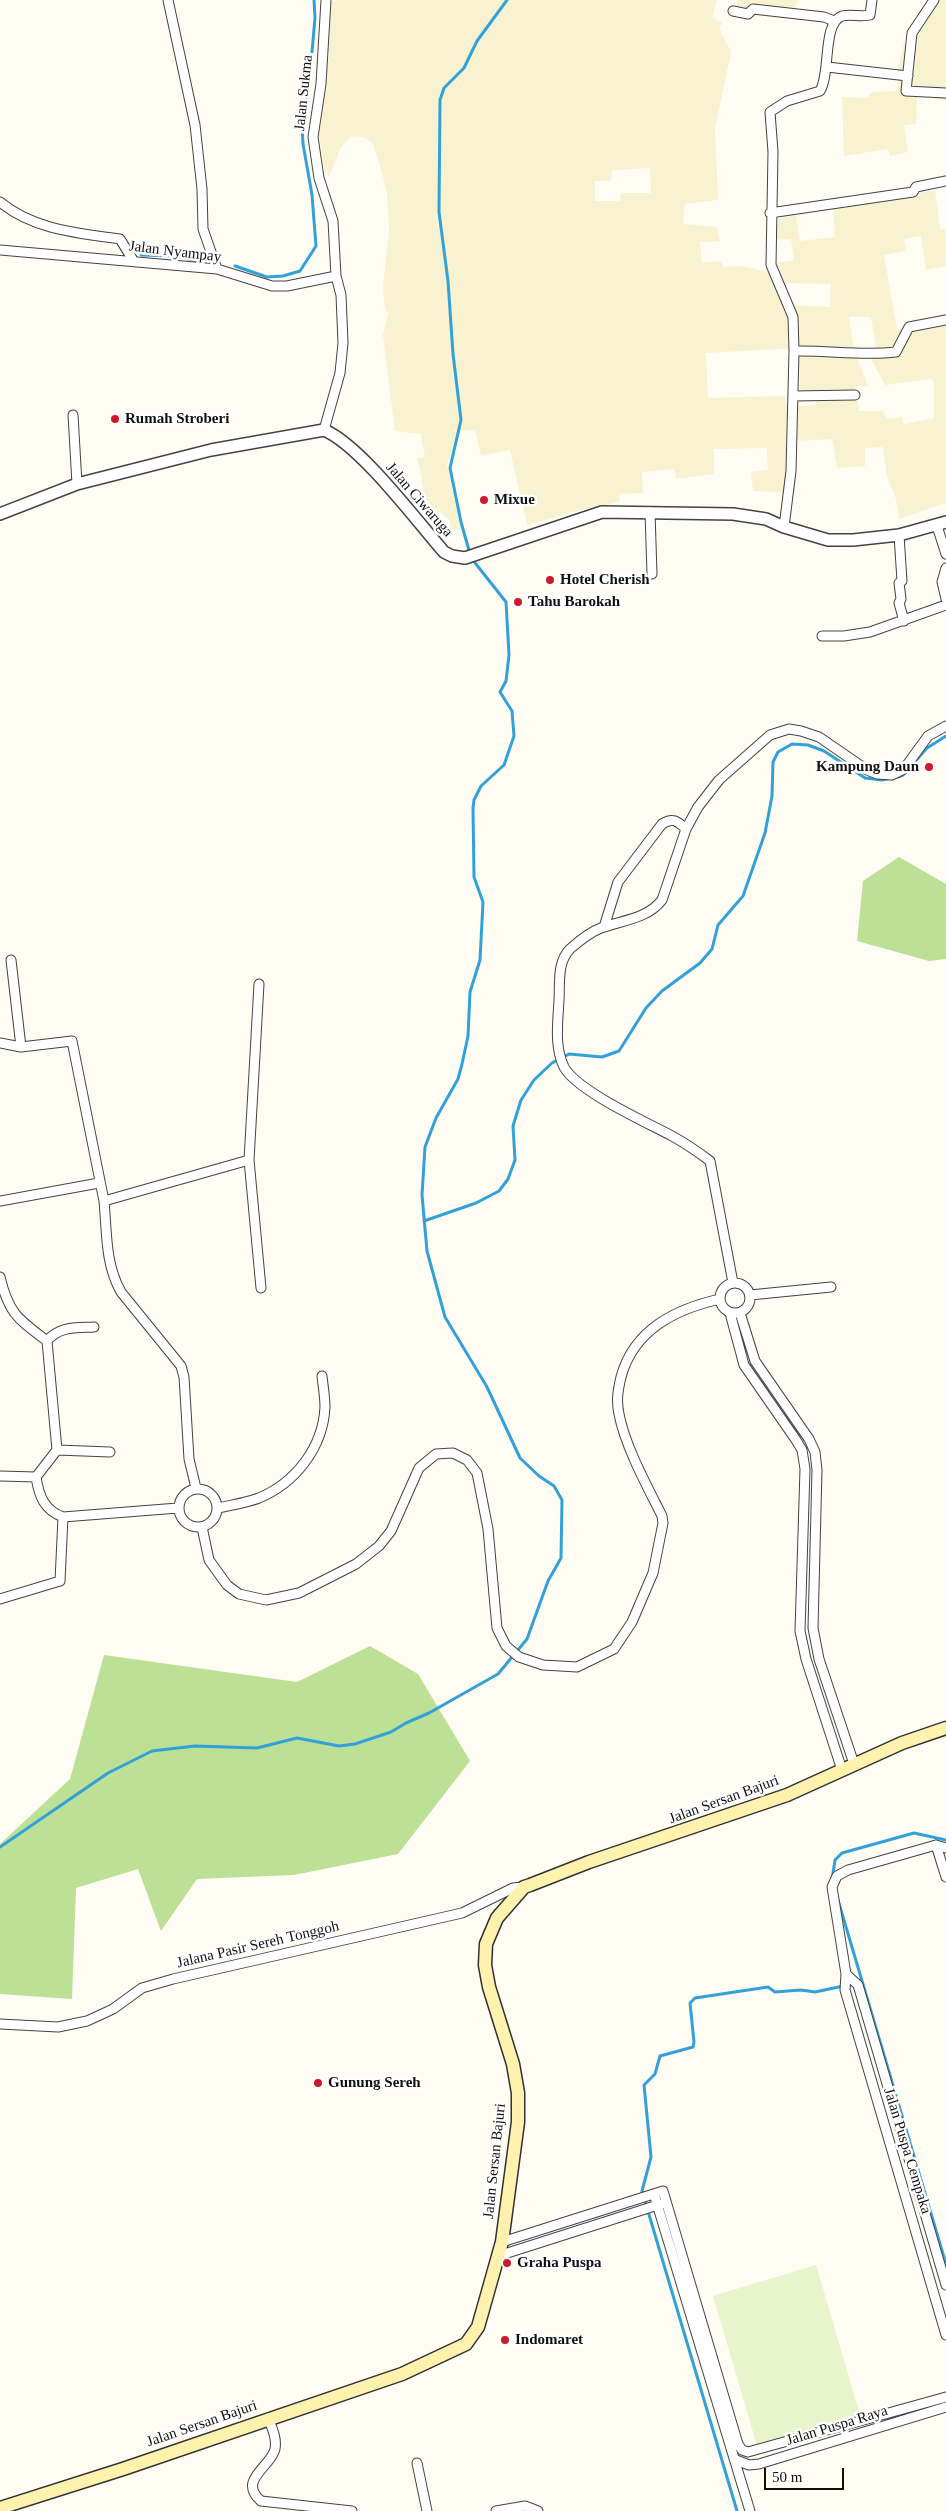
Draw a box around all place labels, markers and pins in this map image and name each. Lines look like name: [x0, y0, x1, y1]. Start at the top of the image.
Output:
place label: Rumah Stroberi: [125, 410, 229, 428]
marker: Rumah Stroberi: [109, 413, 121, 425]
place label: Mixue: [494, 491, 535, 509]
marker: Mixue: [478, 494, 490, 506]
place label: Hotel Cherish: [560, 571, 650, 589]
marker: Hotel Cherish: [544, 574, 556, 586]
place label: Tahu Barokah: [528, 593, 620, 611]
marker: Tahu Barokah: [512, 596, 524, 608]
place label: Kampung Daun: [816, 758, 919, 776]
marker: Kampung Daun: [923, 761, 935, 773]
place label: Gunung Sereh: [328, 2074, 421, 2092]
marker: Gunung Sereh: [312, 2077, 324, 2089]
place label: Graha Puspa: [517, 2254, 602, 2272]
marker: Graha Puspa: [501, 2257, 513, 2269]
place label: Indomaret: [515, 2331, 583, 2349]
marker: Indomaret: [499, 2334, 511, 2346]

